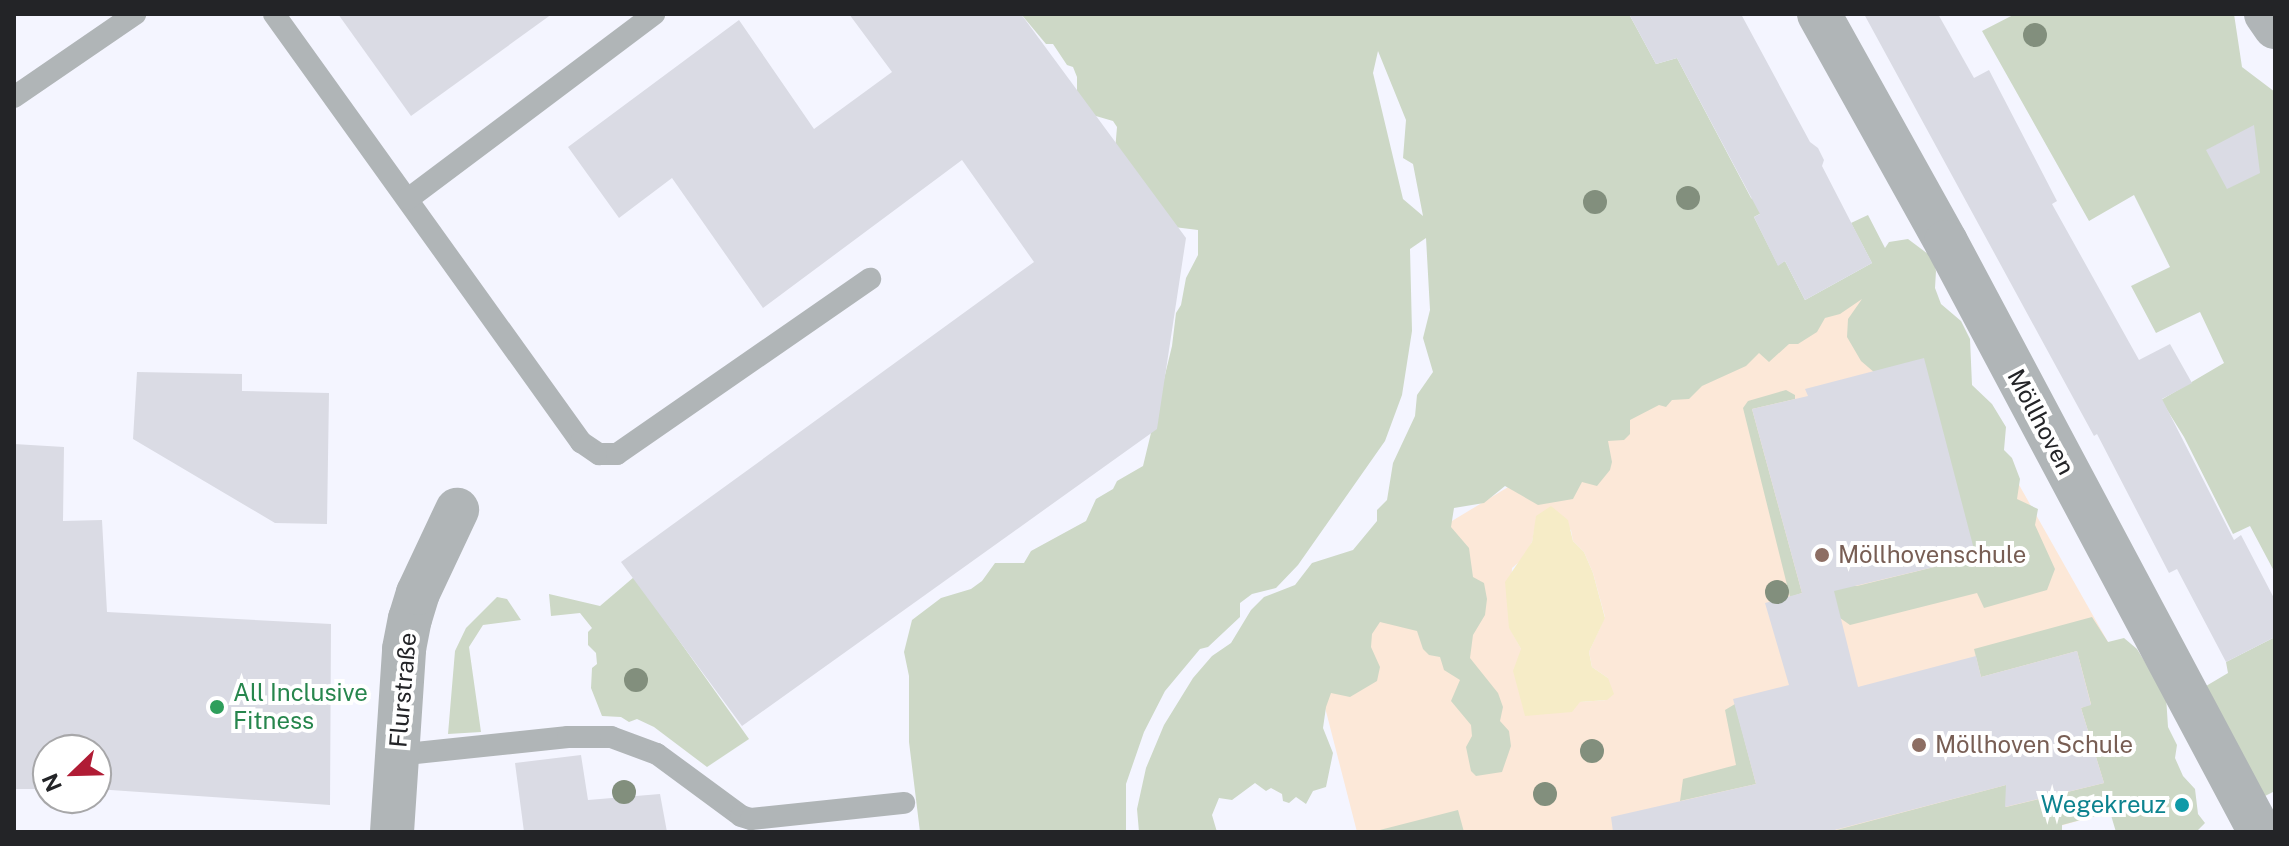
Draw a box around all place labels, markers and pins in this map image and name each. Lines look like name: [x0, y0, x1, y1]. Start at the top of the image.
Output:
place label: Möllhovenschule: [1838, 541, 2026, 569]
marker: Möllhovenschule: [1813, 546, 1831, 564]
place label: All Inclusive Fitness: [233, 679, 368, 735]
marker: All Inclusive Fitness: [208, 698, 226, 716]
place label: Möllhoven Schule: [1935, 731, 2133, 759]
marker: Möllhoven Schule: [1910, 736, 1928, 754]
place label: Wegekreuz: [2041, 791, 2166, 819]
marker: Wegekreuz: [2173, 796, 2191, 814]

